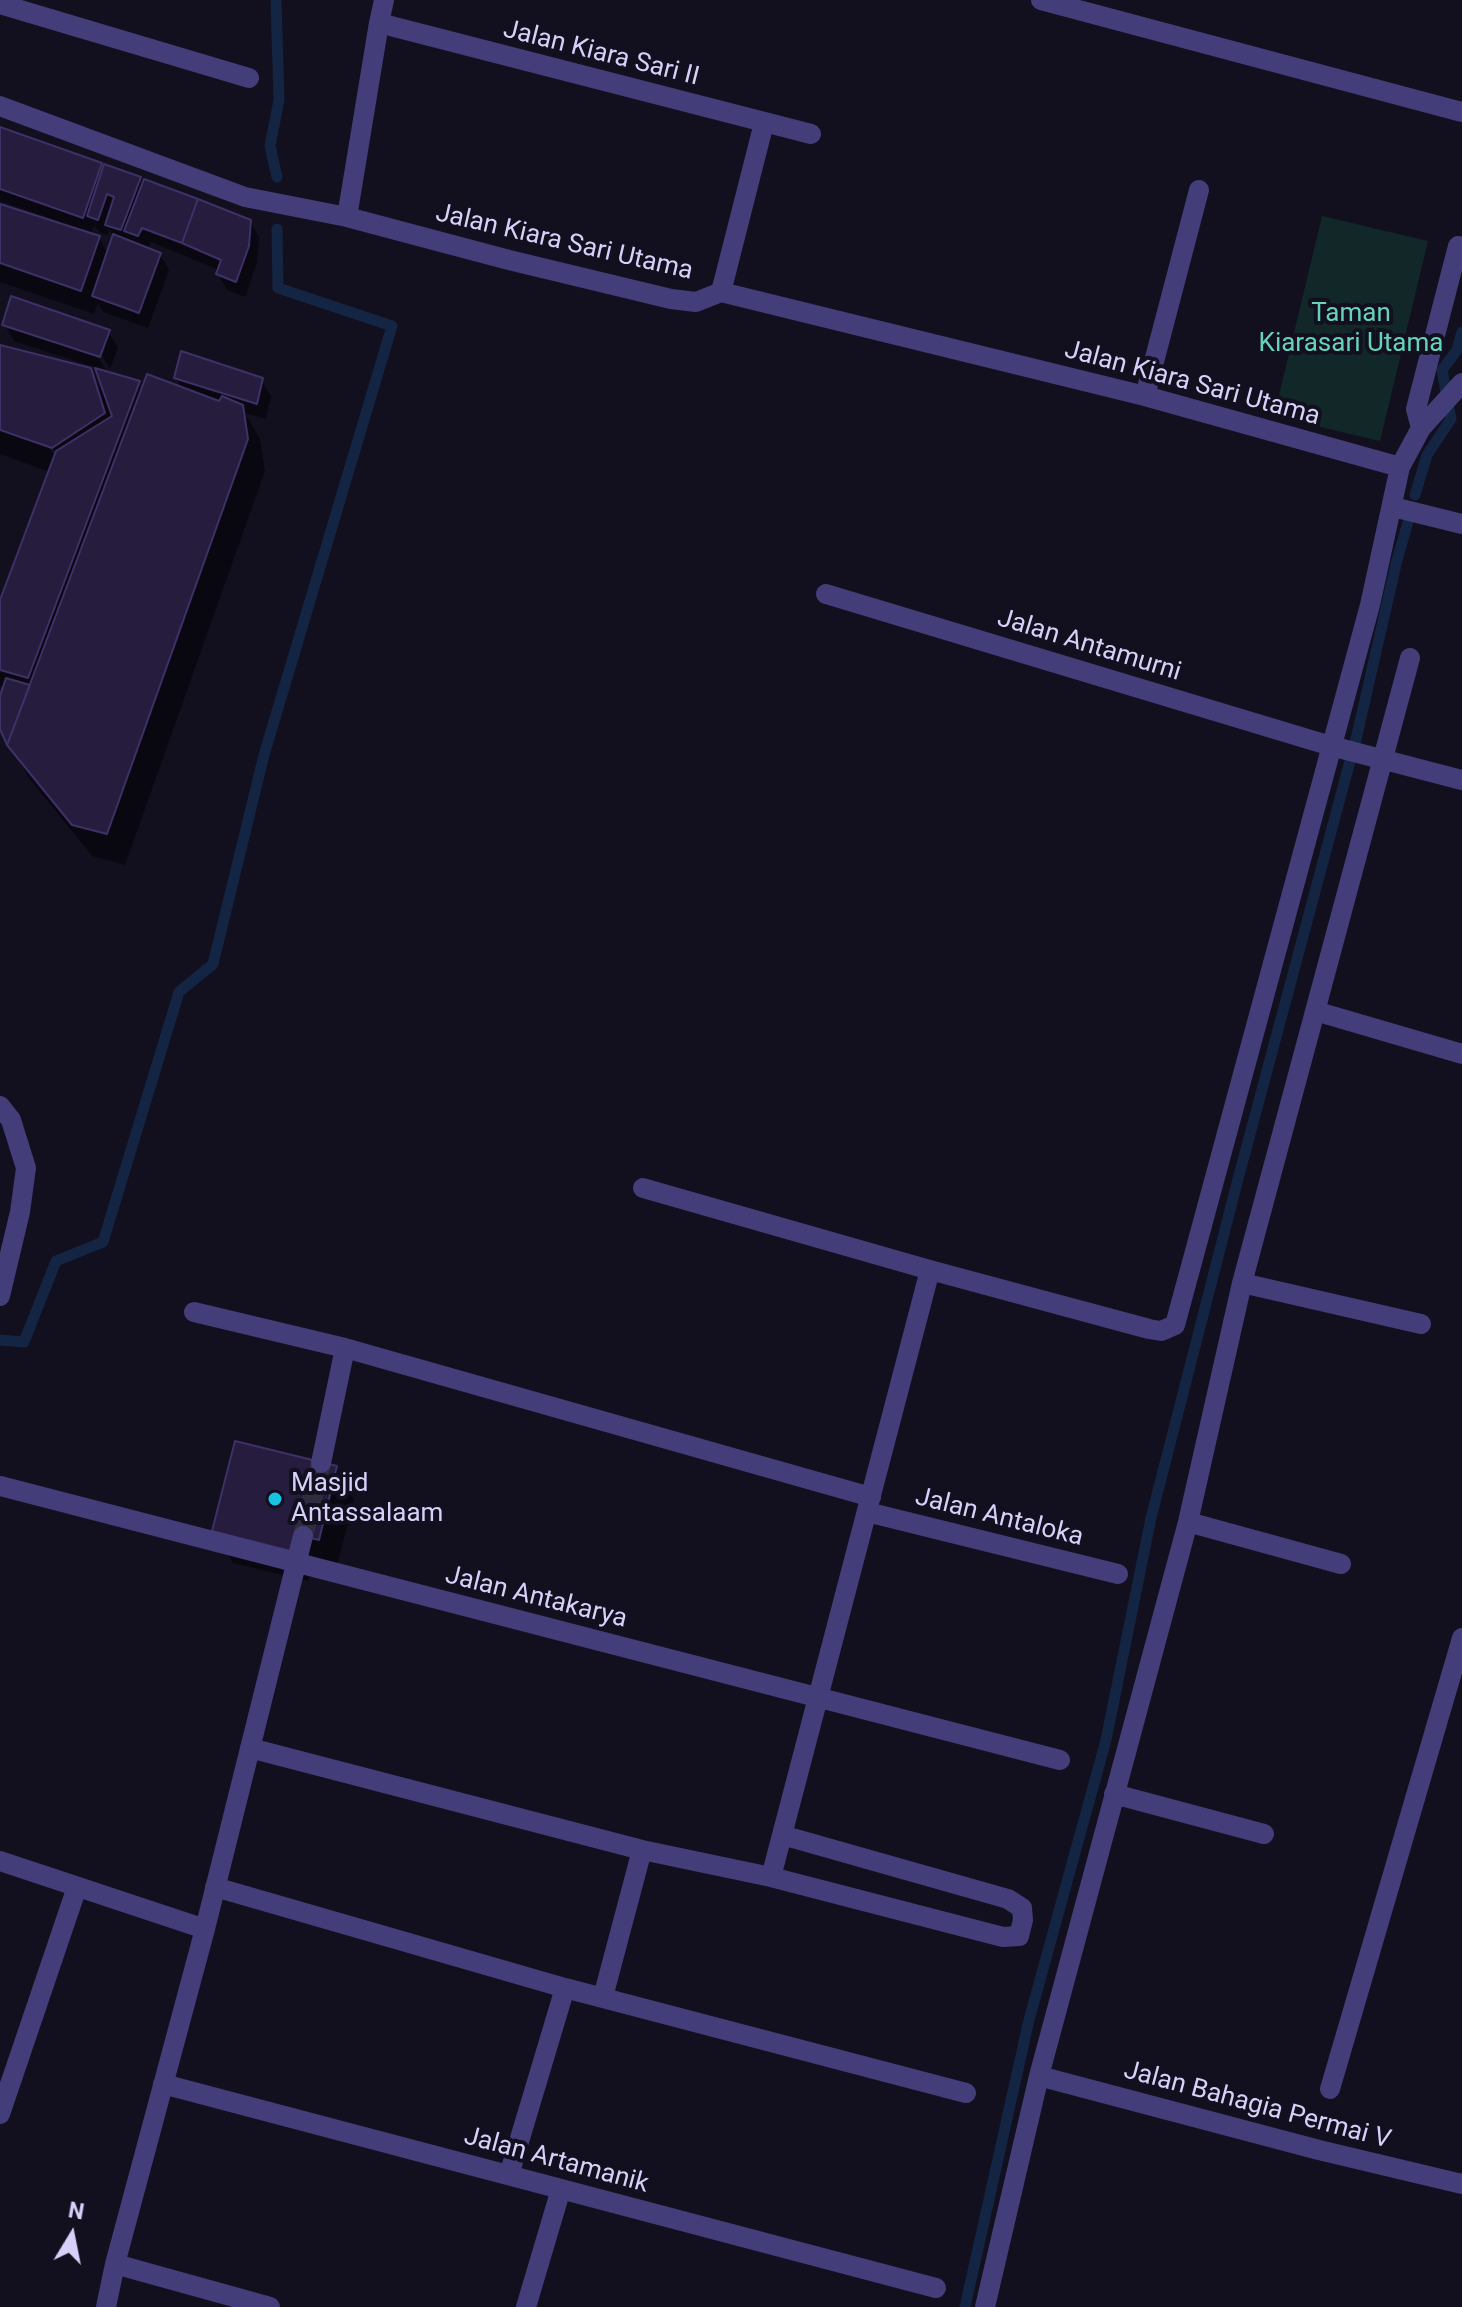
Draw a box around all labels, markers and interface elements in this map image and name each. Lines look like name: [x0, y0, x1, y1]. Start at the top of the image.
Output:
street label: Jalan Kiara Sari II: [500, 15, 702, 93]
street label: Jalan Kiara Sari Utama: [432, 198, 696, 288]
park label: Taman Kiarasari Utama: [1259, 298, 1443, 360]
street label: Jalan Kiara Sari Utama: [1061, 335, 1323, 433]
street label: Jalan Antamurni: [993, 603, 1185, 689]
place label: Masjid Antassalaam: [291, 1468, 443, 1530]
street label: Jalan Antaloka: [912, 1482, 1086, 1554]
marker: Masjid Antassalaam: [266, 1490, 284, 1508]
street label: Jalan Antakarya: [442, 1560, 630, 1636]
street label: Jalan Bahagia Permai V: [1120, 2055, 1394, 2157]
street label: Jalan Artamanik: [460, 2121, 652, 2201]
north arrow: [32, 2195, 112, 2275]
text: N: [66, 2197, 86, 2225]

